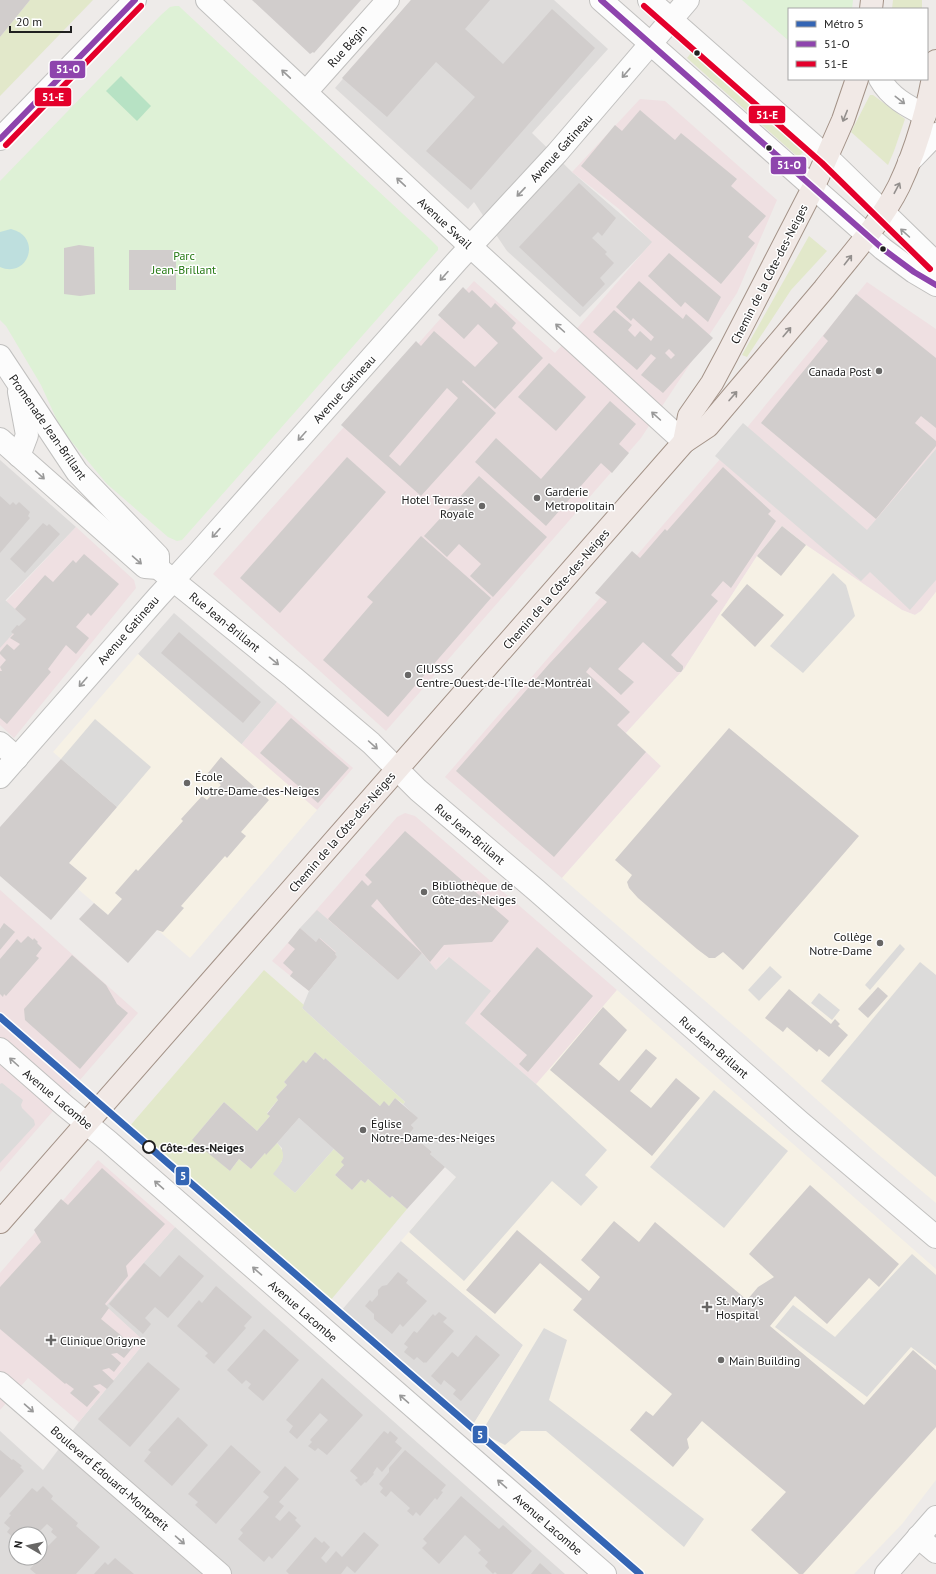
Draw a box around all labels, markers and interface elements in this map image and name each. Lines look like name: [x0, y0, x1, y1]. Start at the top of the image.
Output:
scale bar: [10, 8, 71, 34]
legend: [788, 8, 928, 80]
text: 20 m: [16, 14, 42, 29]
text: Métro 5: [824, 16, 864, 31]
street label: Rue Bégin: [324, 22, 370, 70]
text: 51-O: [824, 36, 850, 51]
unlabelled marker: [692, 48, 702, 58]
text: 51-E: [824, 56, 848, 71]
line badge: 51-O: [49, 60, 86, 79]
text: 51-O: [56, 62, 80, 76]
one-way arrow: [621, 68, 630, 79]
one-way arrow: [281, 69, 291, 79]
line badge: 51-E: [34, 87, 72, 107]
text: 51-E: [42, 90, 64, 104]
one-way arrow: [894, 96, 905, 105]
line badge: 51-E: [748, 105, 786, 124]
text: 51-E: [756, 108, 778, 122]
one-way arrow: [840, 110, 848, 122]
street label: Avenue Gatineau: [527, 111, 595, 185]
unlabelled marker: [764, 143, 774, 153]
line badge: 51-O: [770, 156, 807, 175]
text: 51-O: [777, 158, 801, 172]
one-way arrow: [396, 177, 406, 187]
one-way arrow: [894, 182, 902, 194]
one-way arrow: [516, 187, 526, 197]
street label: Avenue Swail: [415, 194, 476, 252]
street label: Chemin de la Côte-des-Neiges: [727, 202, 811, 346]
one-way arrow: [900, 228, 910, 238]
unlabelled marker: [878, 244, 888, 254]
park label: Parc Jean-Brillant: [151, 248, 216, 277]
one-way arrow: [843, 254, 852, 265]
one-way arrow: [440, 270, 449, 281]
one-way arrow: [555, 324, 565, 333]
one-way arrow: [783, 327, 792, 338]
street label: Avenue Gatineau: [310, 352, 378, 426]
place label: Canada Post: [808, 364, 871, 379]
marker: Canada Post: [874, 366, 884, 376]
street label: Promenade Jean-Brillant: [6, 371, 90, 483]
one-way arrow: [729, 391, 738, 401]
one-way arrow: [651, 412, 661, 421]
one-way arrow: [298, 431, 307, 441]
one-way arrow: [34, 470, 45, 479]
place label: Garderie Metropolitain: [545, 484, 615, 513]
place label: Hotel Terrasse Royale: [402, 492, 474, 521]
marker: Garderie Metropolitain: [532, 493, 542, 503]
marker: Hotel Terrasse Royale: [477, 501, 487, 511]
street label: Chemin de la Côte-des-Neiges: [500, 526, 612, 652]
one-way arrow: [211, 528, 221, 538]
one-way arrow: [132, 556, 142, 565]
street label: Rue Jean-Brillant: [186, 589, 264, 655]
street label: Avenue Gatineau: [94, 592, 162, 668]
one-way arrow: [268, 657, 279, 666]
place label: CIUSSS Centre-Ouest-de-l'Île-de-Montréal: [416, 661, 591, 690]
marker: CIUSSS Centre-Ouest-de-l'Île-de-Montréal: [403, 670, 413, 680]
one-way arrow: [78, 677, 87, 687]
one-way arrow: [368, 741, 378, 750]
place label: École Notre-Dame-des-Neiges: [195, 769, 319, 798]
street label: Chemin de la Côte-des-Neiges: [286, 769, 398, 895]
marker: École Notre-Dame-des-Neiges: [182, 778, 192, 788]
street label: Rue Jean-Brillant: [432, 800, 508, 868]
place label: Bibliothèque de Côte-des-Neiges: [432, 878, 516, 907]
marker: Bibliothèque de Côte-des-Neiges: [419, 887, 429, 897]
place label: Collège Notre-Dame: [809, 929, 872, 958]
marker: Collège Notre-Dame: [875, 938, 885, 948]
street label: Rue Jean-Brillant: [676, 1013, 752, 1081]
one-way arrow: [9, 1057, 19, 1066]
street label: Avenue Lacombe: [20, 1065, 96, 1133]
place label: Église Notre-Dame-des-Neiges: [371, 1116, 495, 1145]
marker: Église Notre-Dame-des-Neiges: [358, 1125, 368, 1135]
marker: Côte-des-Neiges: [142, 1140, 156, 1154]
place label: Côte-des-Neiges: [160, 1140, 244, 1155]
line badge: 5: [175, 1166, 190, 1186]
text: 5: [180, 1169, 186, 1183]
one-way arrow: [154, 1181, 164, 1190]
one-way arrow: [252, 1266, 262, 1275]
street label: Avenue Lacombe: [265, 1277, 341, 1345]
place label: St. Mary's Hospital: [716, 1293, 764, 1322]
marker: St. Mary's Hospital: [701, 1301, 713, 1313]
place label: Clinique Origyne: [60, 1333, 146, 1348]
marker: Clinique Origyne: [45, 1334, 57, 1346]
place label: Main Building: [729, 1353, 800, 1368]
marker: Main Building: [716, 1355, 726, 1365]
one-way arrow: [399, 1394, 409, 1403]
one-way arrow: [24, 1404, 35, 1413]
street label: Boulevard Édouard-Montpetit: [48, 1423, 172, 1533]
line badge: 5: [472, 1425, 488, 1444]
text: 5: [477, 1428, 483, 1442]
one-way arrow: [497, 1479, 507, 1489]
street label: Avenue Lacombe: [510, 1490, 586, 1558]
north arrow: [8, 1526, 48, 1566]
one-way arrow: [175, 1535, 186, 1544]
text: N: [11, 1540, 26, 1549]

